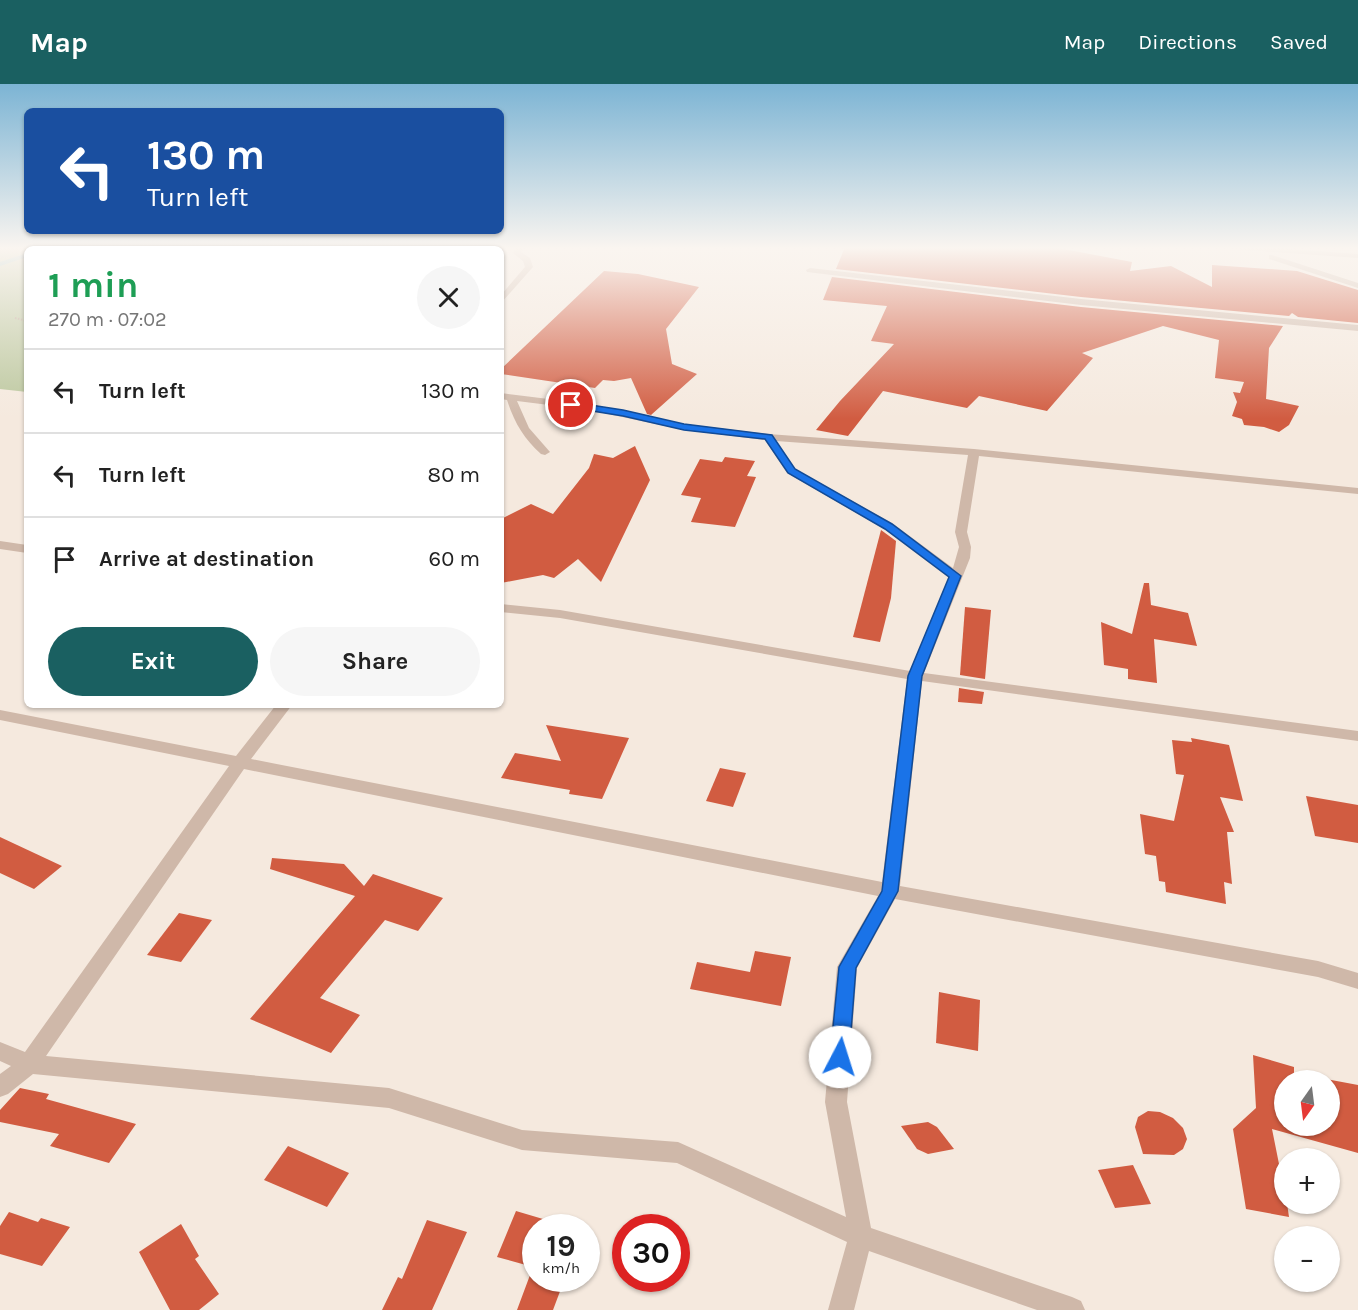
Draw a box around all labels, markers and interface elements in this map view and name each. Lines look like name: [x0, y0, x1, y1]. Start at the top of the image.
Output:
text: Map: [30, 26, 88, 59]
text: Map: [1064, 30, 1105, 54]
text: Directions: [1138, 30, 1237, 54]
text: Saved: [1270, 30, 1328, 54]
text: 130 m: [147, 130, 265, 180]
icon: left: [48, 132, 126, 210]
text: Turn left: [147, 181, 248, 213]
text: 1 min: [48, 264, 138, 306]
button: close: [417, 266, 480, 329]
text: 270 m · 07:02: [48, 308, 167, 331]
icon: left: [48, 375, 81, 408]
text: Turn left: [99, 378, 186, 404]
text: 130 m: [421, 378, 480, 404]
pin: [545, 379, 596, 430]
icon: arrive: [554, 388, 587, 421]
icon: left: [48, 459, 81, 492]
text: Turn left: [99, 462, 186, 488]
text: 80 m: [428, 462, 480, 488]
icon: arrive: [48, 543, 81, 576]
text: Arrive at destination: [99, 546, 314, 572]
text: 60 m: [429, 546, 480, 572]
button: Exit: [48, 627, 258, 696]
button: Share: [270, 627, 480, 696]
position arrow: [808, 1025, 872, 1089]
north arrow: [1274, 1070, 1340, 1136]
map controls: [1274, 1070, 1340, 1292]
button: +: [1274, 1148, 1340, 1214]
speed limit sign: 30: [612, 1214, 690, 1292]
button: −: [1274, 1226, 1340, 1292]
text: 19: [546, 1228, 575, 1264]
text: km/h: [542, 1259, 580, 1277]

